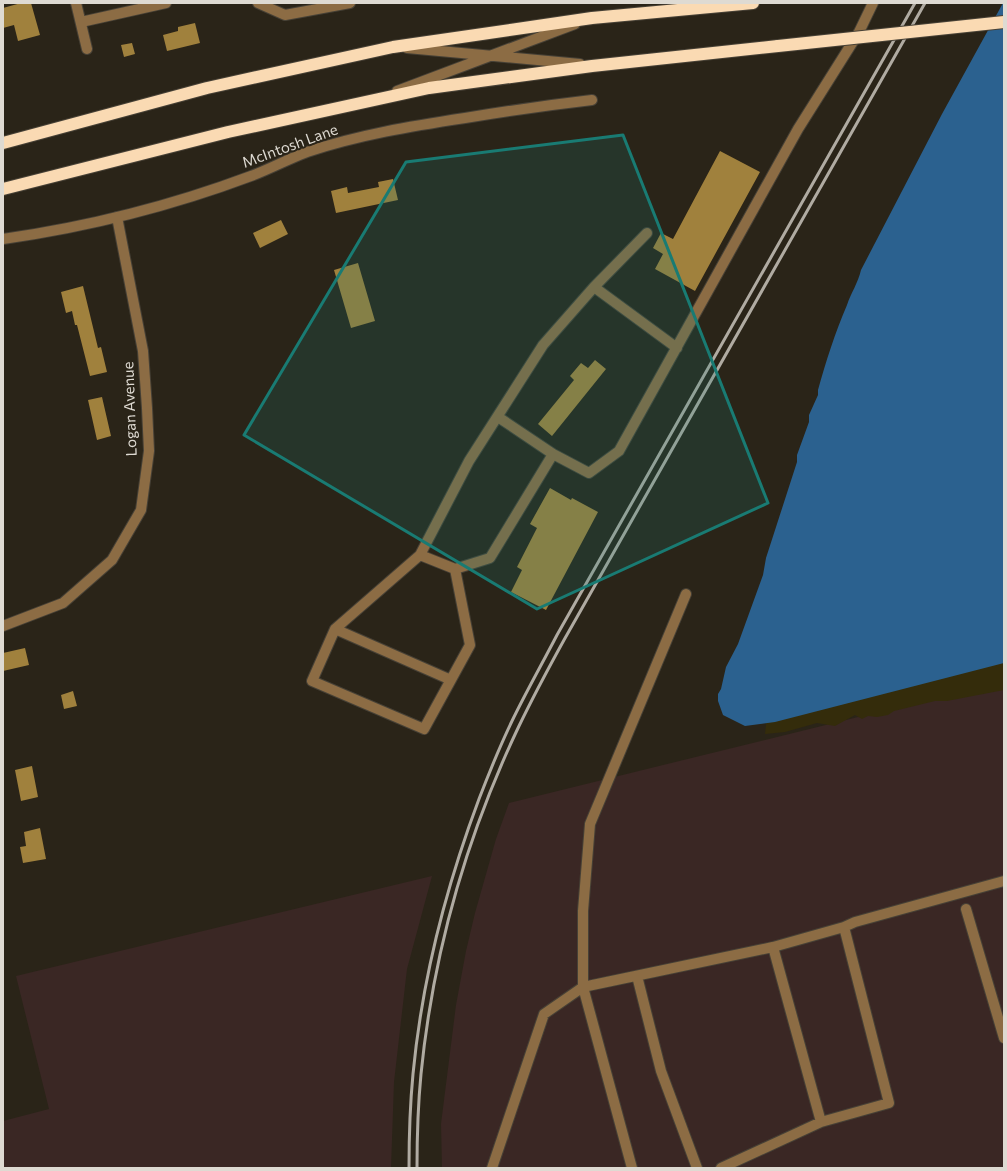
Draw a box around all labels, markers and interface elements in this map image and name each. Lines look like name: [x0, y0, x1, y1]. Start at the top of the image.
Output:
street label: McIntosh Lane: [239, 119, 340, 171]
street label: Logan Avenue: [118, 361, 140, 457]

